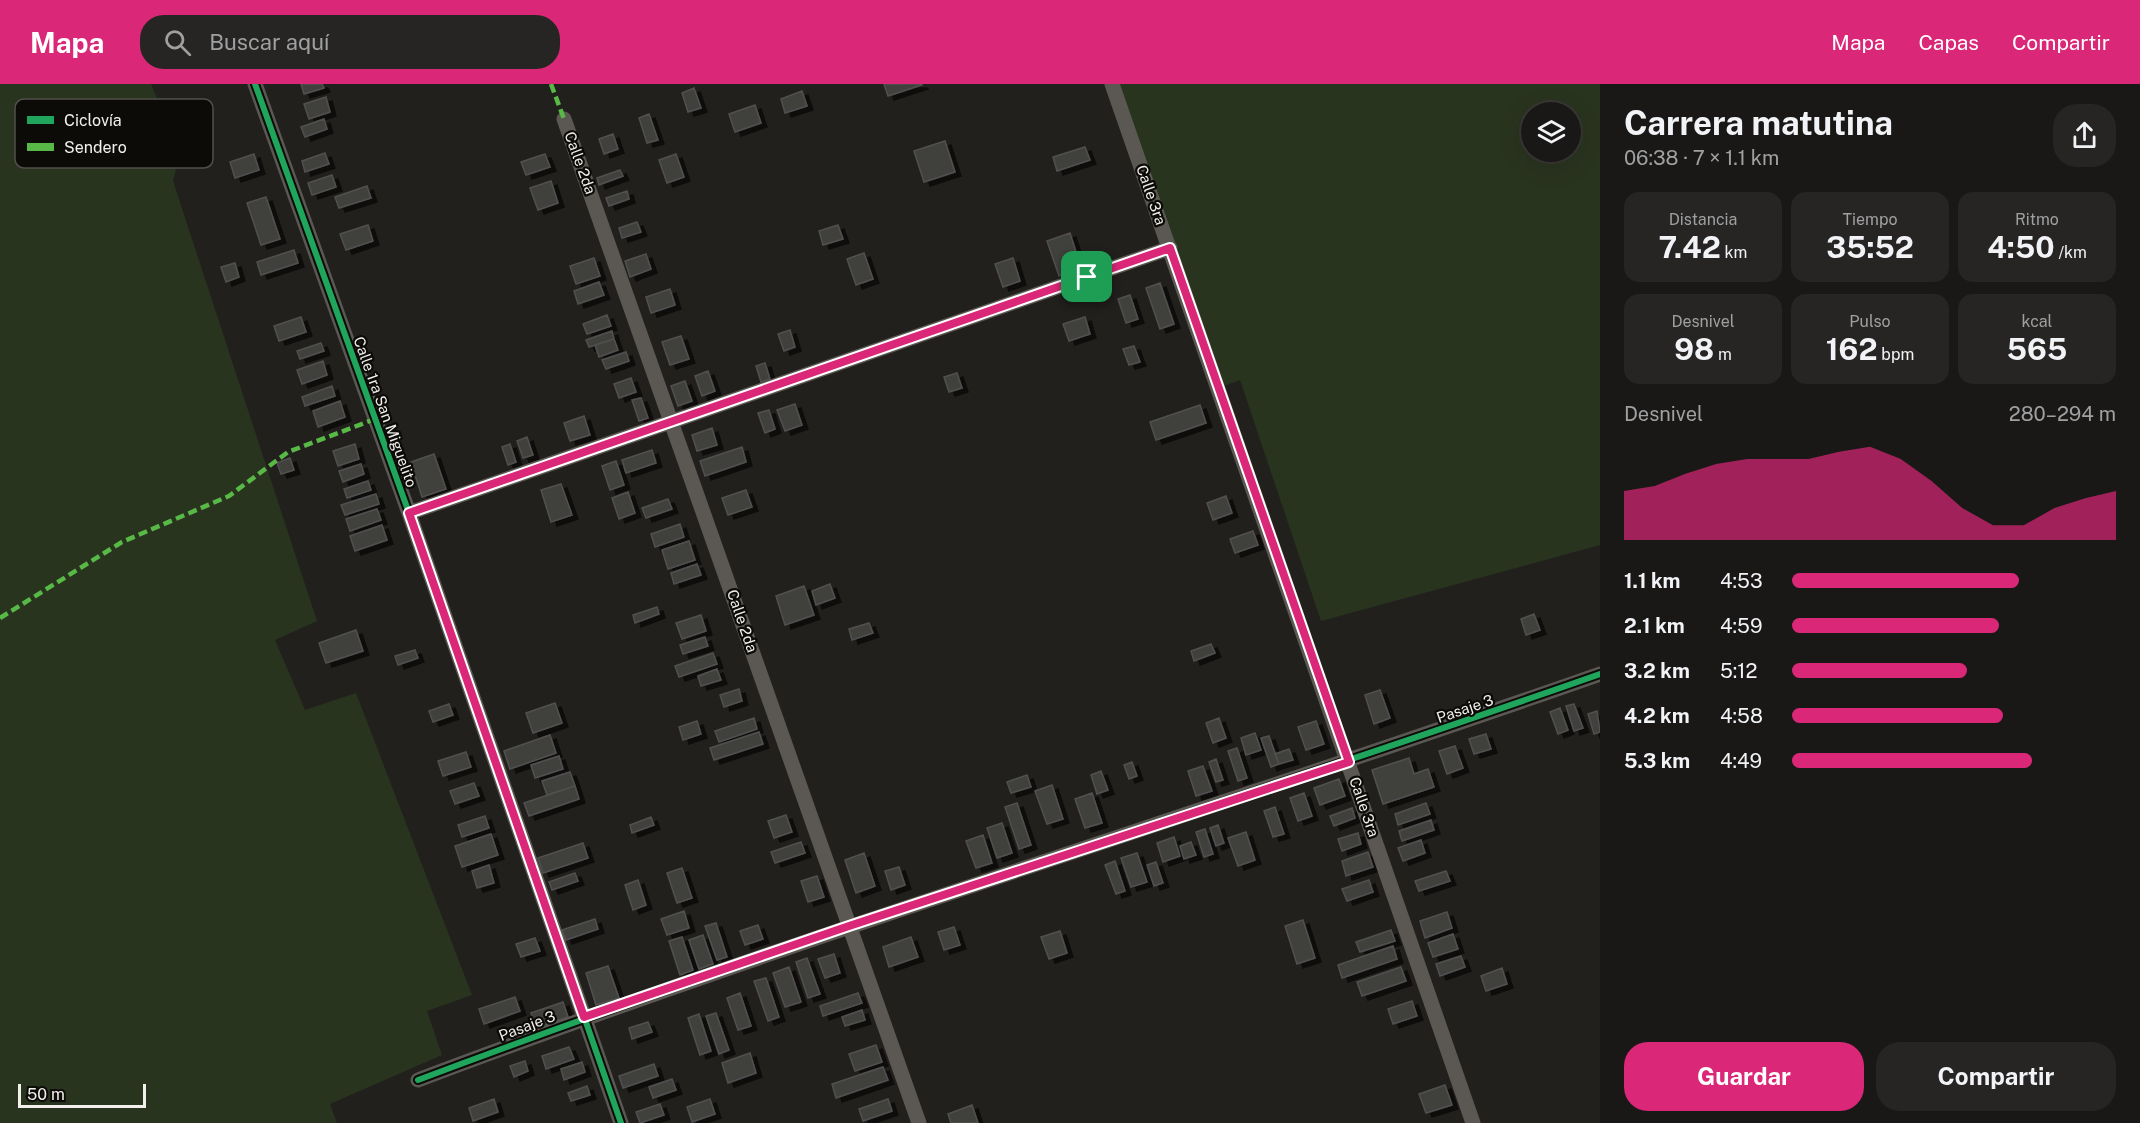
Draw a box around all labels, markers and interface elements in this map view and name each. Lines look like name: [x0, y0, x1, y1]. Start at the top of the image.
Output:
search box: [140, 15, 560, 69]
text: Mapa: [30, 26, 104, 59]
icon: search: [161, 26, 194, 59]
text: Buscar aquí: [209, 29, 329, 55]
text: Mapa: [1831, 30, 1885, 55]
text: Capas: [1918, 30, 1979, 55]
text: Compartir: [2012, 30, 2110, 55]
legend: [15, 99, 213, 168]
map controls: [1521, 102, 1581, 162]
button: layers: [1521, 102, 1581, 162]
text: Carrera matutina: [1624, 104, 1893, 142]
button: share: [2053, 104, 2116, 167]
text: Ciclovía: [64, 111, 122, 130]
street label: Calle 2da: [561, 129, 600, 196]
text: Sendero: [64, 138, 127, 157]
text: 06:38 · 7 × 1.1 km: [1624, 146, 1779, 170]
street label: Calle 3ra: [1133, 163, 1170, 227]
text: Distancia: [1669, 210, 1737, 229]
text: Tiempo: [1843, 210, 1897, 229]
text: Ritmo: [2015, 210, 2059, 229]
text: 7.42: [1659, 229, 1721, 265]
text: 35:52: [1826, 229, 1914, 265]
text: 4:50: [1987, 229, 2055, 265]
text: km: [1721, 243, 1747, 262]
text: /km: [2055, 243, 2087, 262]
pin: [1061, 251, 1112, 302]
icon: arrive: [1070, 260, 1103, 293]
text: Desnivel: [1671, 312, 1735, 331]
text: Pulso: [1849, 312, 1891, 331]
text: kcal: [2022, 312, 2052, 331]
text: 98: [1674, 331, 1714, 367]
text: 162: [1826, 331, 1877, 367]
text: 565: [2007, 331, 2067, 367]
street label: Calle 1ra San Miguelito: [350, 334, 421, 489]
text: m: [1714, 345, 1732, 364]
text: bpm: [1877, 345, 1914, 364]
text: Desnivel: [1624, 402, 1703, 426]
text: 280–294 m: [2009, 402, 2116, 426]
text: 1.1 km: [1624, 569, 1681, 593]
text: 4:53: [1720, 569, 1763, 593]
street label: Calle 2da: [724, 587, 761, 654]
text: 2.1 km: [1624, 614, 1685, 638]
text: 4:59: [1720, 614, 1762, 638]
text: 3.2 km: [1624, 659, 1690, 683]
text: 5:12: [1720, 659, 1757, 683]
street label: Pasaje 3: [1434, 691, 1495, 726]
text: 4.2 km: [1624, 704, 1690, 728]
text: 4:58: [1720, 704, 1763, 728]
text: 5.3 km: [1624, 749, 1690, 773]
text: 4:49: [1720, 749, 1762, 773]
street label: Calle 3ra: [1346, 775, 1383, 839]
street label: Pasaje 3: [496, 1007, 557, 1044]
button: Guardar: [1624, 1042, 1864, 1111]
button: Compartir: [1876, 1042, 2116, 1111]
scale bar: [18, 1081, 146, 1108]
text: 50 m: [27, 1085, 65, 1104]

